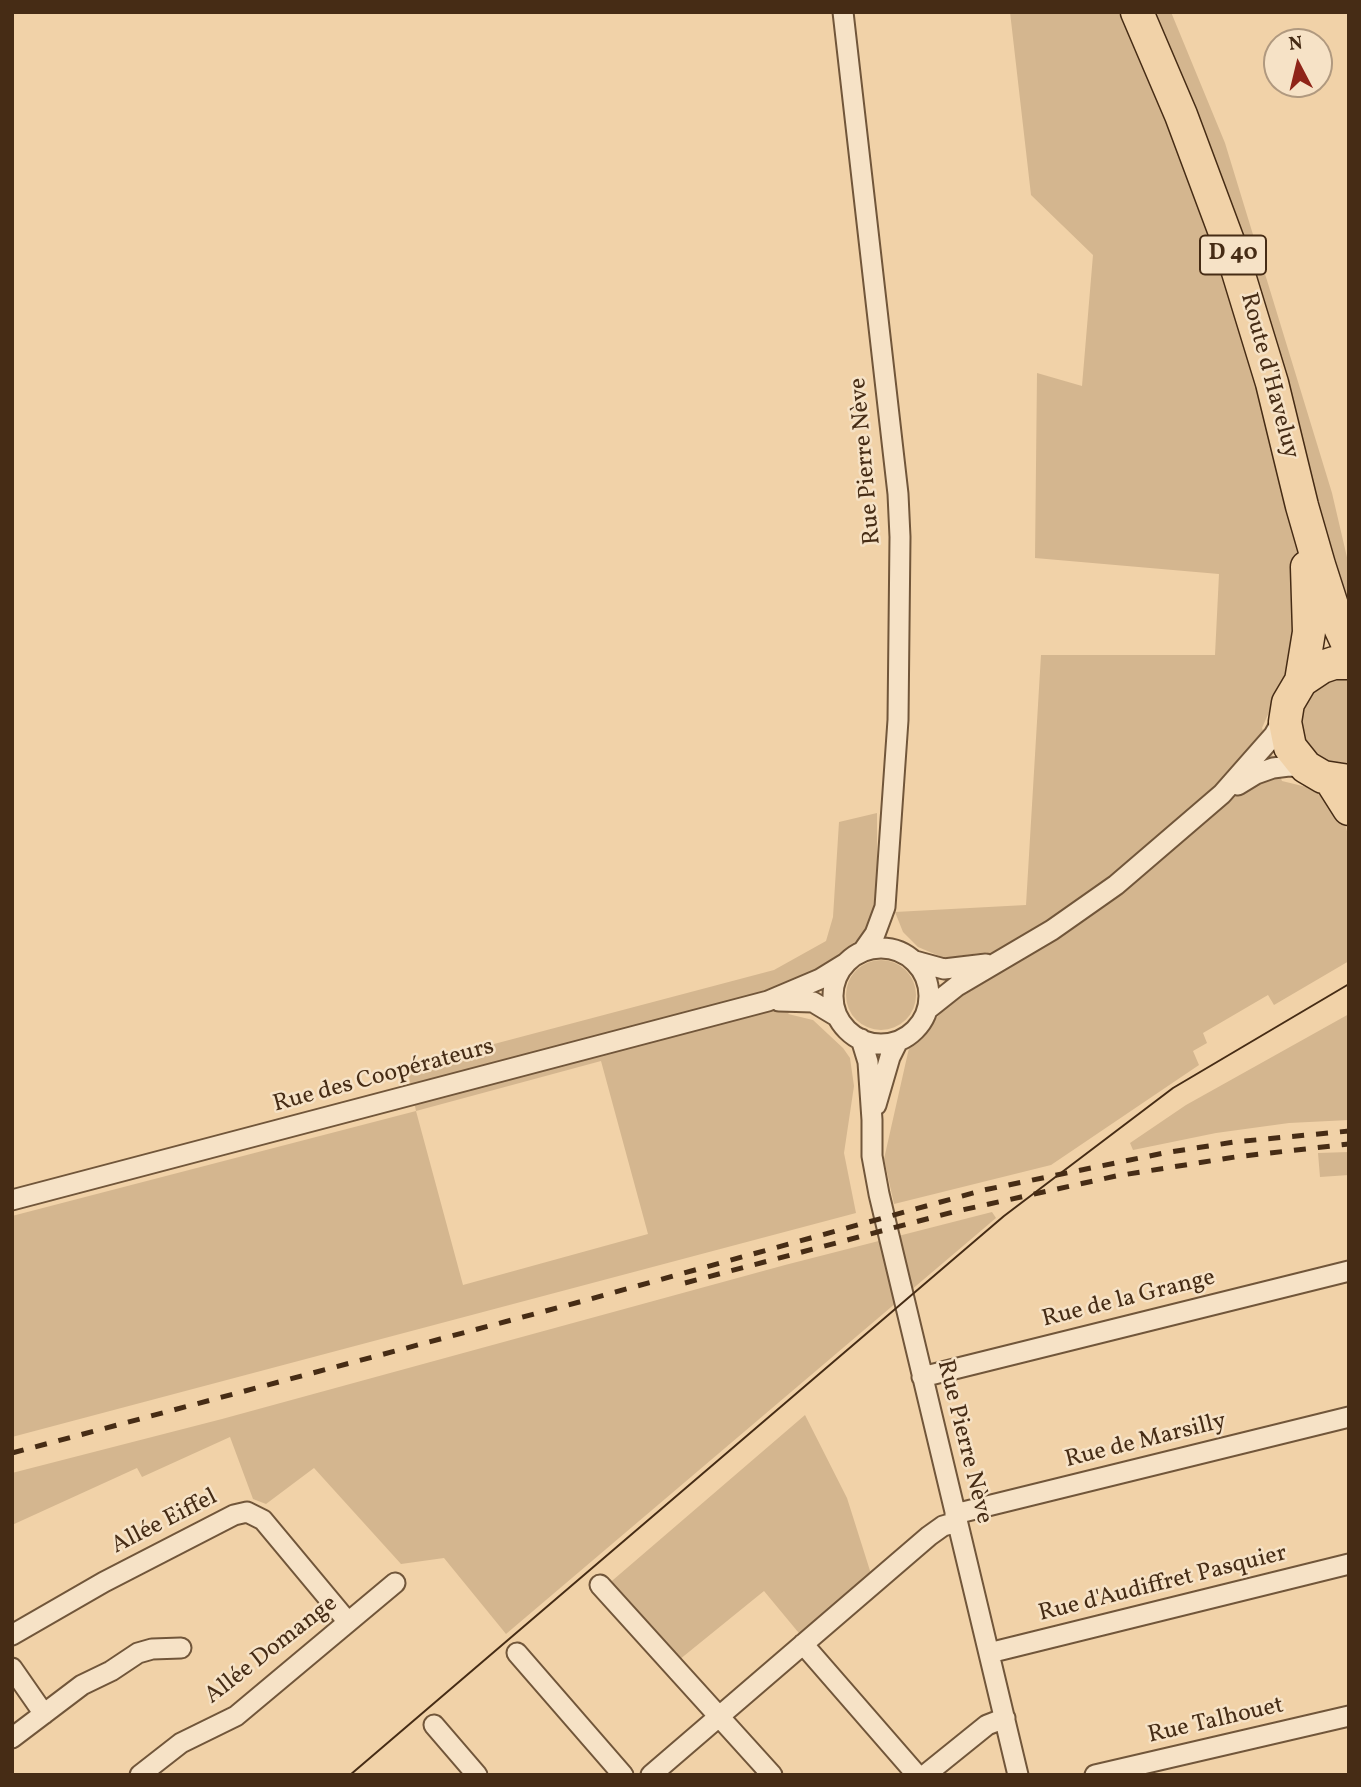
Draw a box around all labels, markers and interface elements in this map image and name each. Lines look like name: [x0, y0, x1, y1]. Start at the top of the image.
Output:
north arrow: [1263, 28, 1333, 98]
text: N: [1287, 30, 1304, 58]
road number: D 40: [1200, 236, 1266, 274]
street label: Route d'Haveluy: [1232, 290, 1304, 462]
street label: Rue Pierre Nève: [845, 376, 889, 546]
street label: Rue des Coopérateurs: [270, 1034, 498, 1120]
street label: Rue de la Grange: [1040, 1265, 1218, 1335]
street label: Rue Pierre Nève: [929, 1357, 997, 1527]
street label: Rue de Marsilly: [1062, 1408, 1230, 1476]
street label: Allée Eiffel: [107, 1484, 223, 1562]
street label: Rue d'Audiffret Pasquier: [1036, 1540, 1290, 1630]
street label: Allée Domange: [200, 1590, 344, 1712]
street label: Rue Talhouet: [1145, 1692, 1287, 1752]

